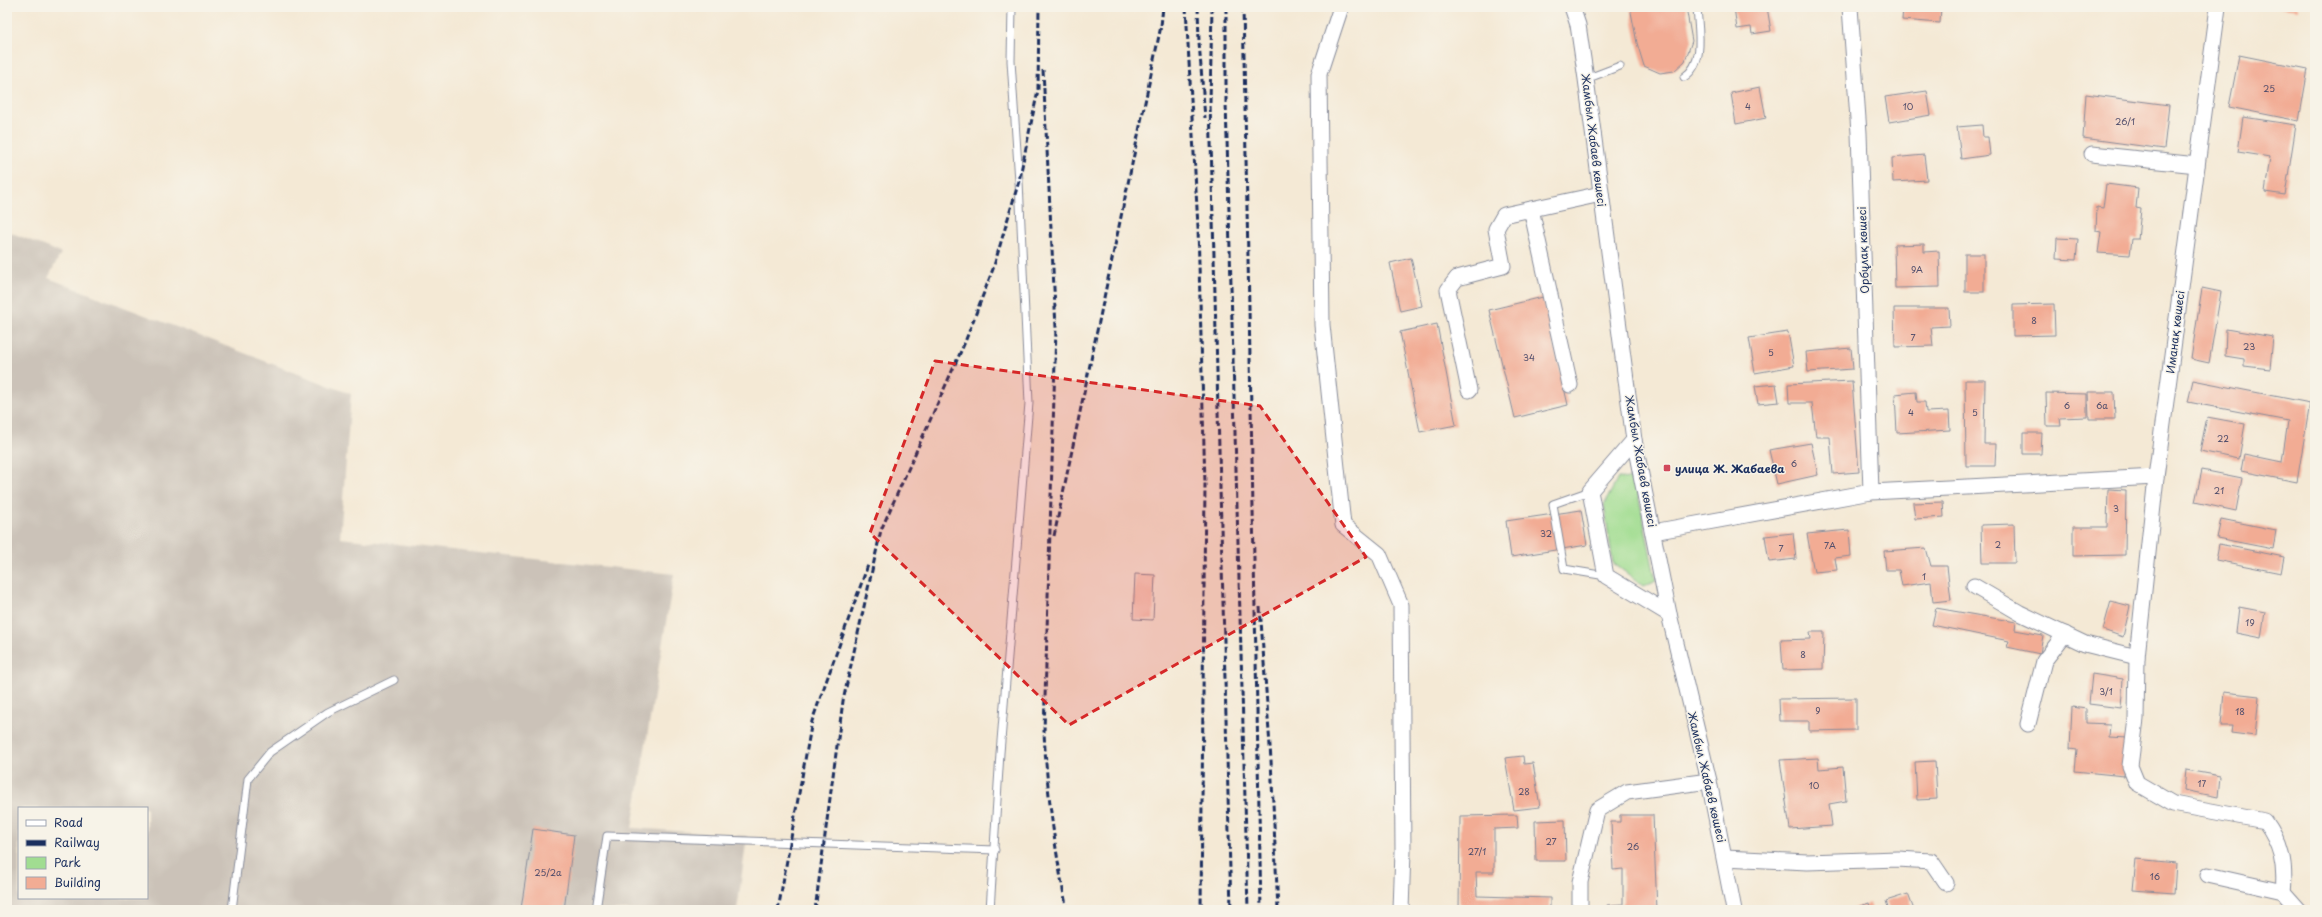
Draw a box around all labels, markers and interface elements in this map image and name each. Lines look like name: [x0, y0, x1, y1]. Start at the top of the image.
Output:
street label: Жамбыл Жабаев көшесі: [1577, 72, 1611, 208]
house number: 25: [2263, 81, 2275, 95]
house number: 4: [1745, 99, 1751, 113]
house number: 10: [1903, 99, 1914, 113]
house number: 26/1: [2115, 114, 2135, 128]
street label: Орбұлақ көшесі: [1853, 206, 1873, 294]
house number: 9А: [1911, 262, 1923, 276]
street label: Иманақ көшесі: [2161, 289, 2189, 375]
house number: 8: [2031, 313, 2037, 327]
house number: 7: [1910, 330, 1916, 344]
house number: 23: [2243, 339, 2255, 353]
house number: 5: [1768, 345, 1774, 359]
house number: 34: [1523, 350, 1535, 364]
street label: Жамбыл Жабаев көшесі: [1621, 393, 1661, 529]
house number: 6: [2064, 398, 2070, 412]
house number: 6а: [2096, 398, 2108, 412]
house number: 4: [1908, 405, 1914, 419]
house number: 5: [1972, 405, 1978, 419]
house number: 22: [2217, 431, 2229, 445]
house number: 6: [1791, 456, 1797, 470]
place label: улица Ж. Жабаева: [1675, 460, 1785, 477]
marker: улица Ж. Жабаева: [1662, 463, 1672, 473]
house number: 21: [2214, 483, 2224, 497]
house number: 3: [2113, 501, 2119, 515]
house number: 32: [1540, 526, 1552, 540]
house number: 2: [1995, 537, 2001, 551]
house number: 7А: [1824, 538, 1836, 552]
house number: 7: [1778, 541, 1784, 555]
house number: 1: [1922, 569, 1926, 583]
house number: 19: [2245, 615, 2255, 629]
house number: 8: [1800, 647, 1806, 661]
house number: 3/1: [2099, 684, 2113, 698]
house number: 9: [1815, 703, 1821, 717]
house number: 18: [2235, 704, 2245, 718]
street label: Жамбыл Жабаев көшесі: [1684, 710, 1730, 844]
house number: 17: [2198, 776, 2207, 790]
house number: 10: [1809, 778, 1820, 792]
house number: 28: [1518, 784, 1530, 798]
legend: [18, 807, 148, 899]
text: Road: [54, 813, 83, 831]
text: Railway: [54, 833, 100, 851]
house number: 27: [1545, 834, 1557, 848]
house number: 26: [1627, 839, 1639, 853]
house number: 27/1: [1468, 844, 1486, 858]
text: Park: [54, 853, 81, 871]
house number: 25/2а: [534, 865, 562, 879]
house number: 16: [2150, 869, 2160, 883]
text: Building: [54, 873, 101, 891]

